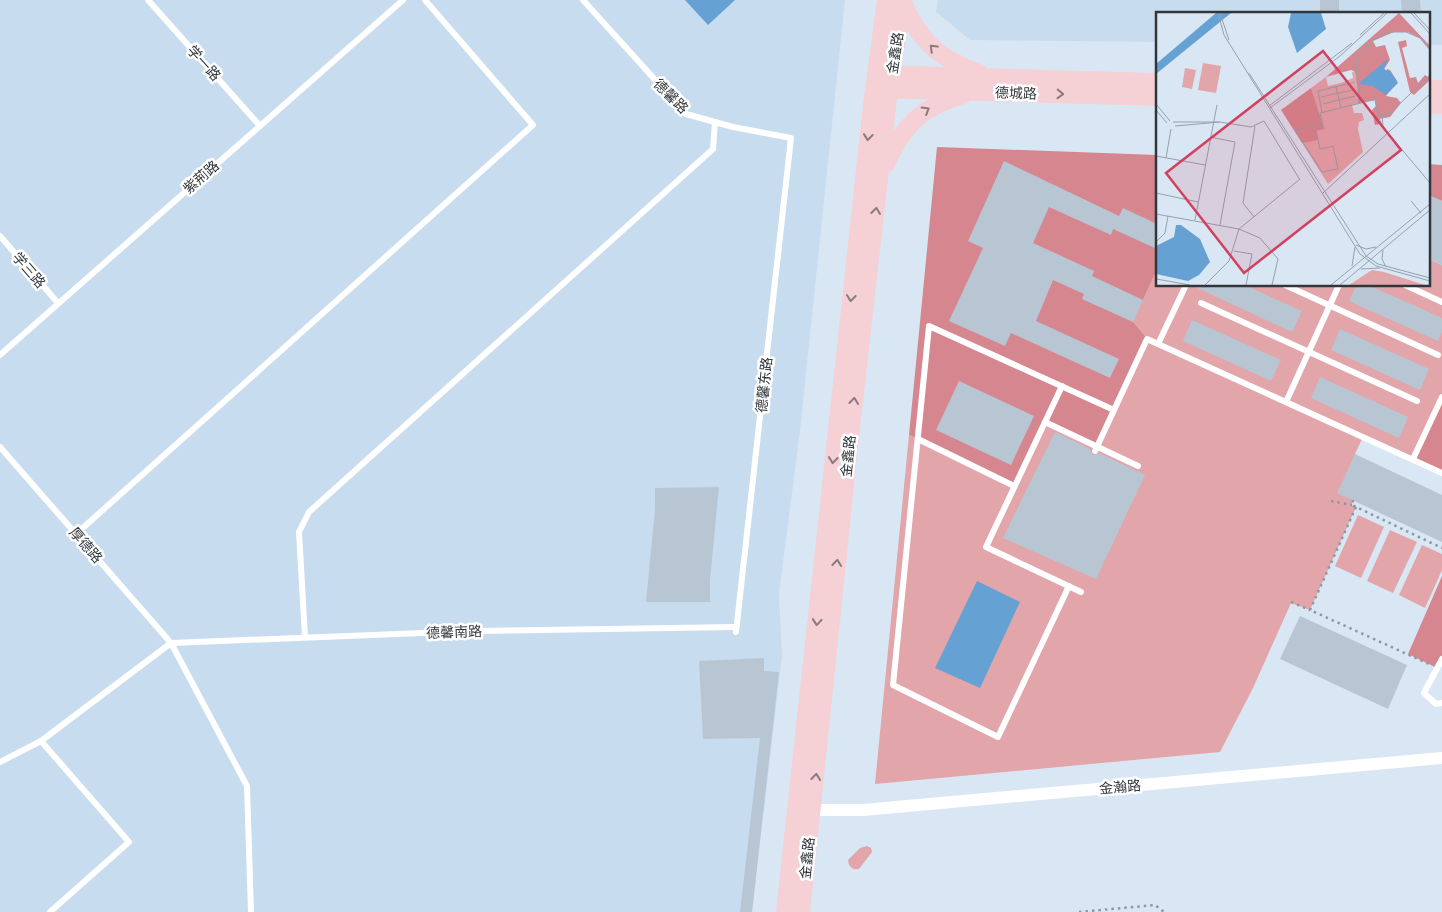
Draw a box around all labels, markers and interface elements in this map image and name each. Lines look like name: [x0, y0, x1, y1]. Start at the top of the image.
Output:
inset map: [1156, 12, 1430, 286]
street label: 金鑫路: [883, 31, 907, 75]
street label: 学一路: [183, 41, 225, 85]
one-way arrow: [929, 45, 938, 54]
street label: 德馨路: [650, 75, 692, 117]
street label: 德城路: [995, 83, 1037, 103]
one-way arrow: [1056, 89, 1064, 99]
one-way arrow: [921, 107, 930, 117]
one-way arrow: [863, 133, 874, 141]
street label: 紫荊路: [179, 156, 223, 198]
one-way arrow: [870, 207, 881, 215]
street label: 学三路: [8, 248, 50, 292]
one-way arrow: [846, 295, 857, 303]
street label: 德馨东路: [752, 356, 776, 414]
one-way arrow: [848, 397, 859, 405]
street label: 金鑫路: [837, 434, 859, 478]
one-way arrow: [828, 456, 839, 464]
street label: 厚德路: [65, 523, 107, 567]
one-way arrow: [832, 558, 843, 566]
one-way arrow: [812, 618, 823, 626]
street label: 德馨南路: [426, 622, 482, 642]
one-way arrow: [810, 772, 821, 780]
street label: 金瀚路: [1098, 776, 1142, 798]
street label: 金鑫路: [796, 836, 818, 880]

